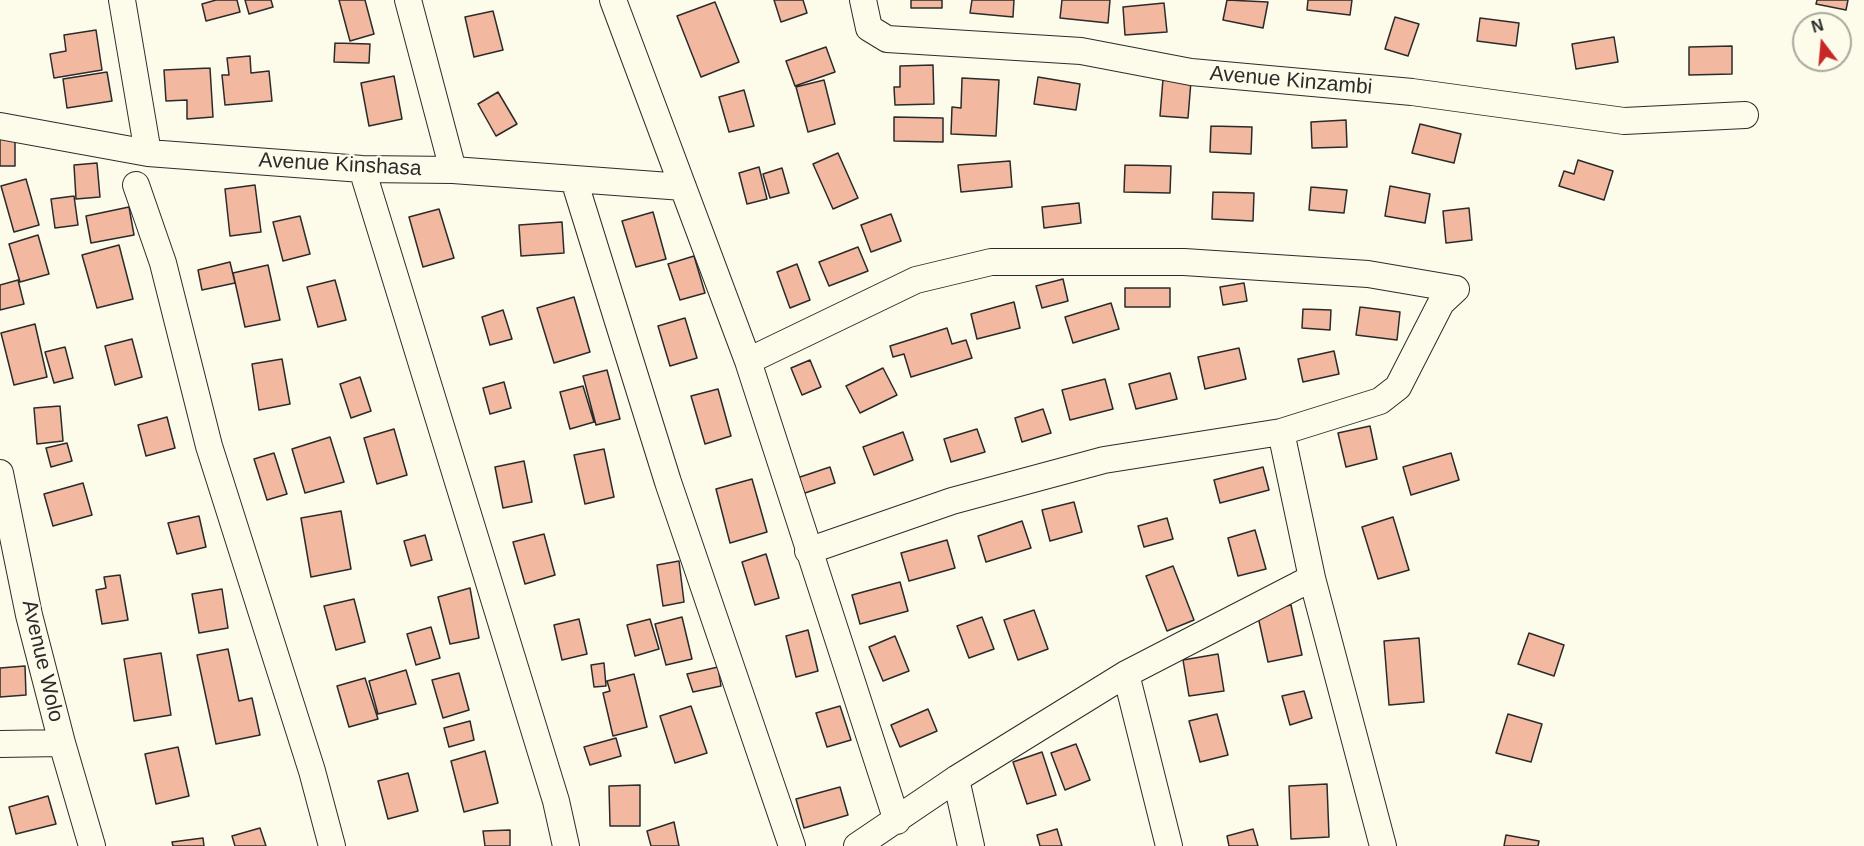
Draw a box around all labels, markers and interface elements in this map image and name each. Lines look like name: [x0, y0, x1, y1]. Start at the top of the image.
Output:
north arrow: [1792, 12, 1852, 72]
text: N: [1810, 16, 1825, 36]
street label: Avenue Kinzambi: [1209, 61, 1373, 101]
street label: Avenue Kinshasa: [258, 148, 422, 182]
street label: Avenue Wolo: [16, 598, 68, 724]

